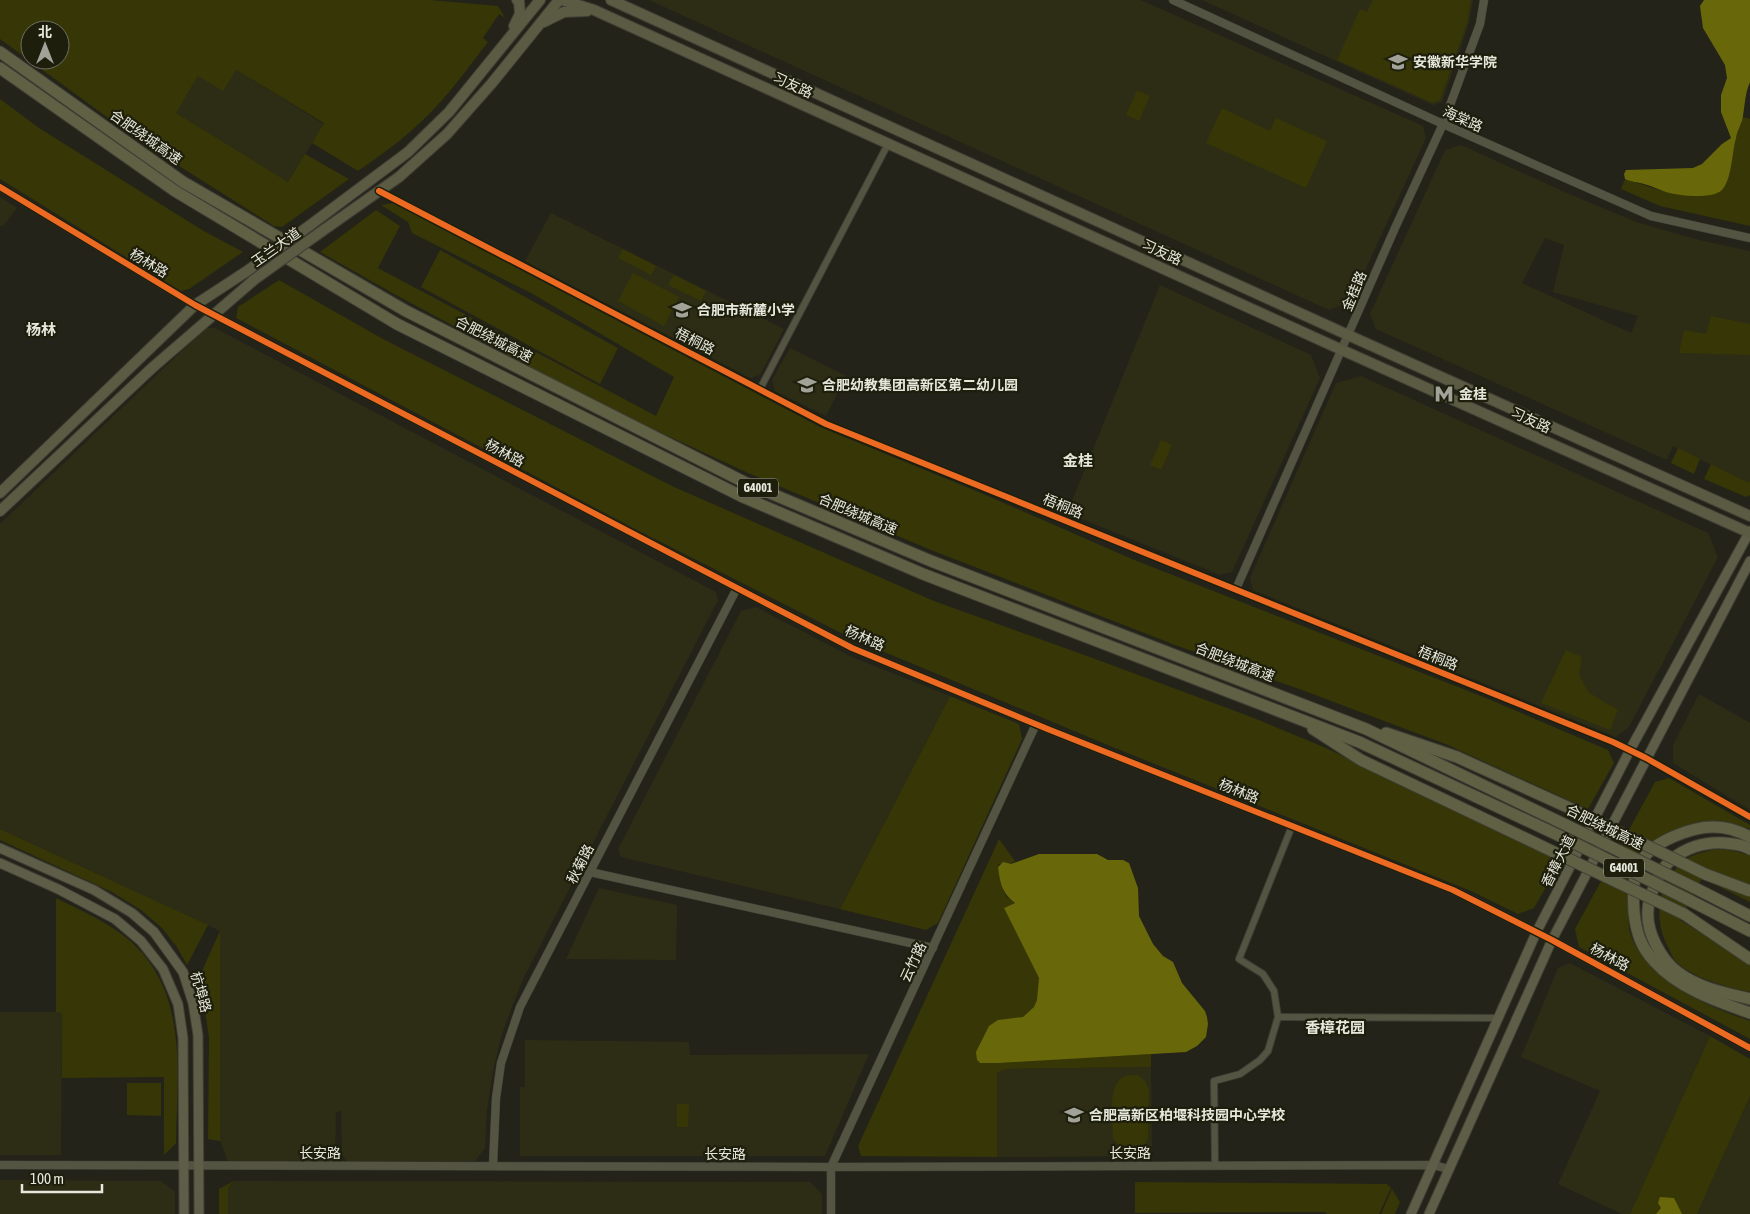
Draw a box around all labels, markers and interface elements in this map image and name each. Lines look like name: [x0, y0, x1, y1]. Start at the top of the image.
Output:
north arrow: [20, 20, 70, 70]
text: 北: [38, 24, 52, 40]
school or university icon: 安徽新华学院: [1387, 51, 1409, 73]
place label: 安徽新华学院: [1413, 54, 1497, 70]
street label: 习友路: [771, 69, 815, 101]
street label: 海棠路: [1441, 103, 1485, 135]
street label: 合肥绕城高速: [107, 106, 185, 168]
street label: 玉兰大道: [248, 224, 304, 270]
street label: 习友路: [1140, 236, 1184, 268]
street label: 杨林路: [127, 245, 171, 281]
street label: 金桂路: [1338, 269, 1370, 313]
school or university icon: 合肥市新麓小学: [671, 299, 693, 321]
place label: 合肥市新麓小学: [697, 302, 795, 318]
street label: 合肥绕城高速: [453, 313, 535, 365]
district label: 杨林: [26, 321, 56, 338]
street label: 梧桐路: [673, 324, 717, 358]
school or university icon: 合肥幼教集团高新区第二幼儿园: [796, 374, 818, 396]
place label: 合肥幼教集团高新区第二幼儿园: [822, 377, 1018, 393]
metro station icon: 金桂: [1433, 383, 1455, 405]
place label: 金桂: [1459, 386, 1487, 402]
street label: 习友路: [1509, 404, 1553, 436]
street label: 杨林路: [483, 436, 527, 470]
district label: 金桂: [1063, 452, 1093, 469]
road number: G4001: [738, 478, 778, 498]
street label: 合肥绕城高速: [816, 490, 900, 538]
street label: 梧桐路: [1041, 491, 1085, 521]
street label: 杨林路: [843, 622, 887, 654]
street label: 合肥绕城高速: [1193, 639, 1277, 685]
street label: 梧桐路: [1416, 643, 1460, 673]
street label: 杨林路: [1217, 776, 1261, 806]
street label: 合肥绕城高速: [1564, 801, 1646, 853]
street label: 香樟大道: [1538, 832, 1578, 890]
street label: 秋菊路: [563, 842, 597, 886]
road number: G4001: [1604, 858, 1644, 878]
street label: 云竹路: [897, 940, 929, 984]
street label: 杨林路: [1588, 940, 1632, 974]
street label: 杭埠路: [188, 970, 214, 1014]
district label: 香樟花园: [1305, 1019, 1365, 1036]
school or university icon: 合肥高新区柏堰科技园中心学校: [1063, 1104, 1085, 1126]
place label: 合肥高新区柏堰科技园中心学校: [1089, 1107, 1285, 1123]
street label: 长安路: [299, 1145, 341, 1161]
street label: 长安路: [1109, 1145, 1151, 1161]
street label: 长安路: [704, 1146, 746, 1162]
scale bar: [22, 1162, 102, 1194]
text: 100 m: [30, 1170, 64, 1187]

